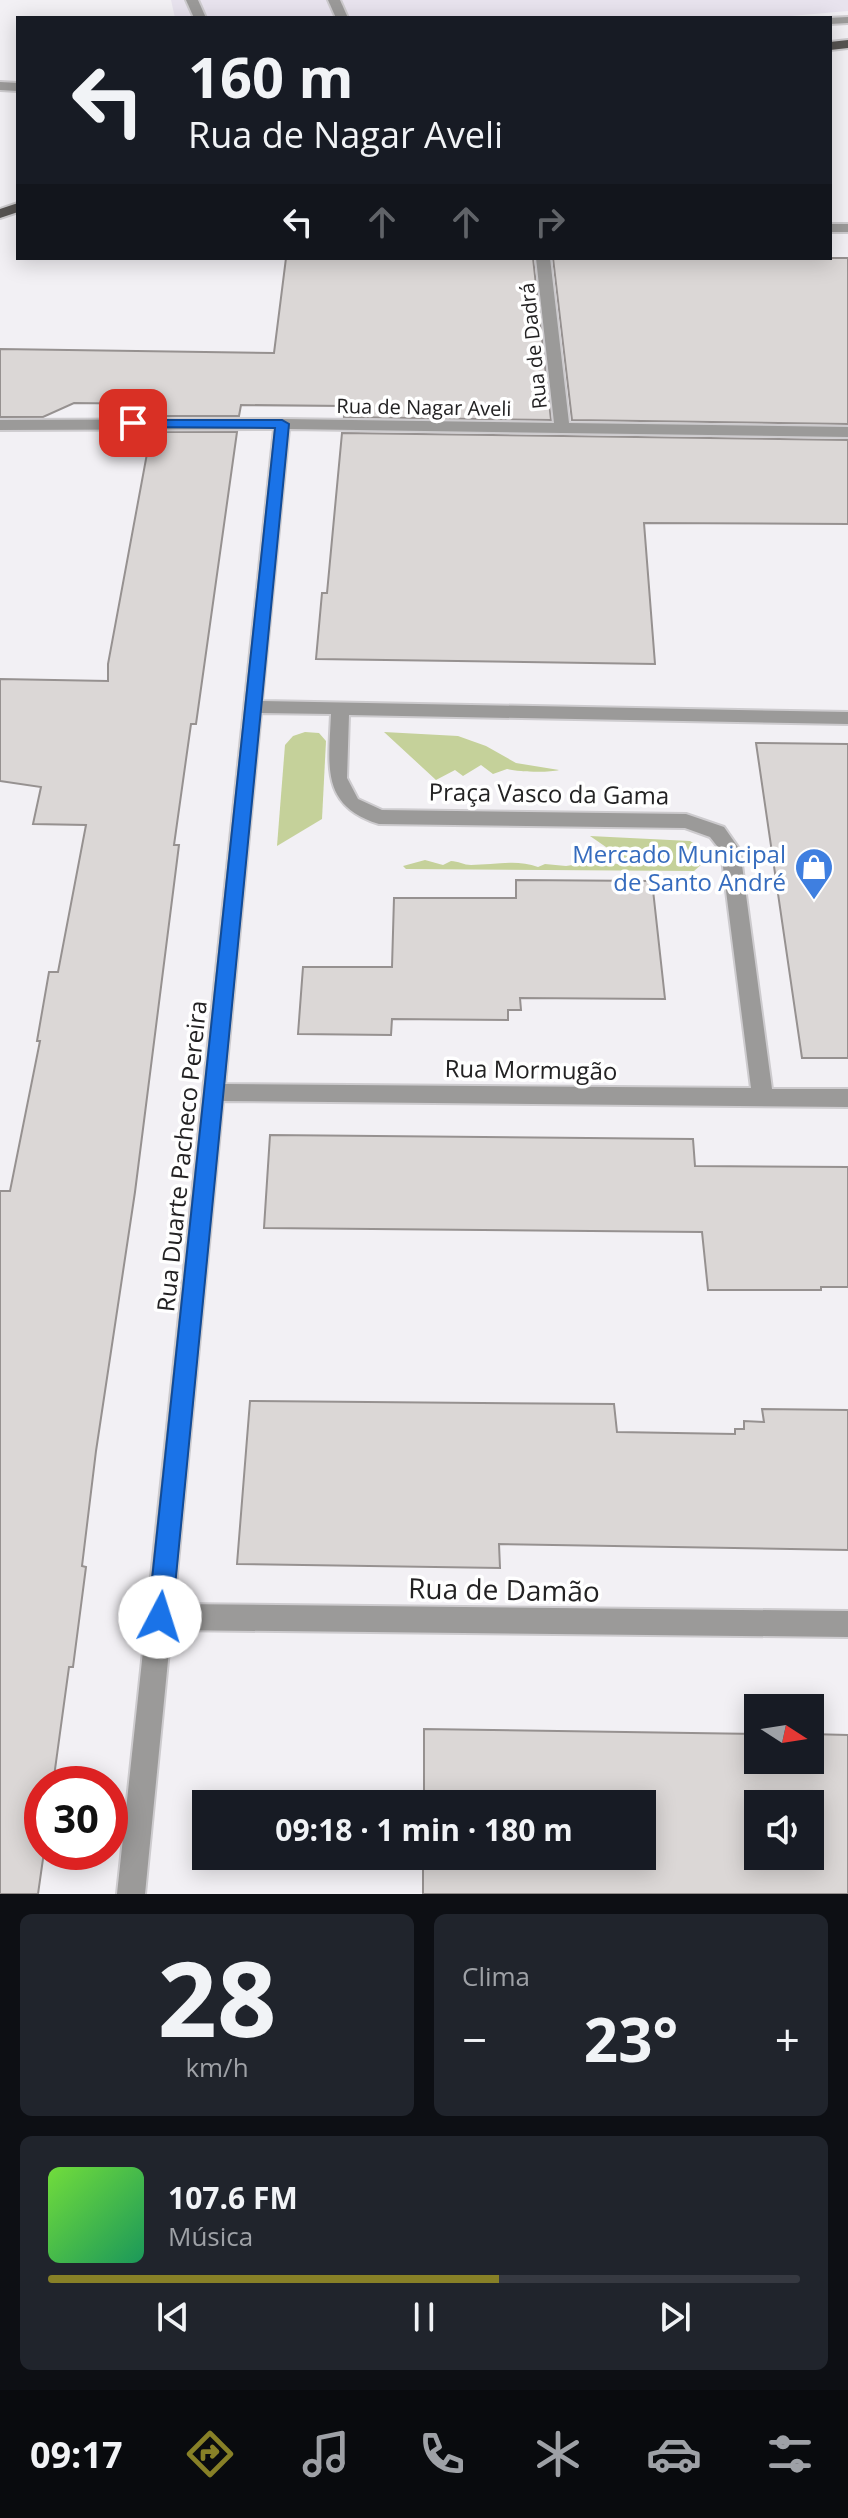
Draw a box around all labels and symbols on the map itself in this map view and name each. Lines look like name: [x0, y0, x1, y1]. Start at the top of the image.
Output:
street label: Rua de Dadrá: [513, 282, 553, 410]
pin: [99, 389, 167, 457]
street label: Rua de Nagar Aveli: [336, 392, 512, 422]
street label: Praça Vasco da Gama: [428, 774, 670, 812]
place label: Mercado Municipal de Santo André: [572, 837, 786, 898]
shop icon: Mercado Municipal de Santo André: [793, 846, 835, 901]
street label: Rua Duarte Pacheco Pereira: [148, 999, 214, 1313]
street label: Rua Mormugão: [444, 1051, 618, 1087]
street label: Rua de Damão: [408, 1568, 600, 1610]
position arrow: [118, 1575, 202, 1659]
north arrow: [744, 1694, 824, 1774]
speed limit sign: 30: [24, 1766, 128, 1870]

